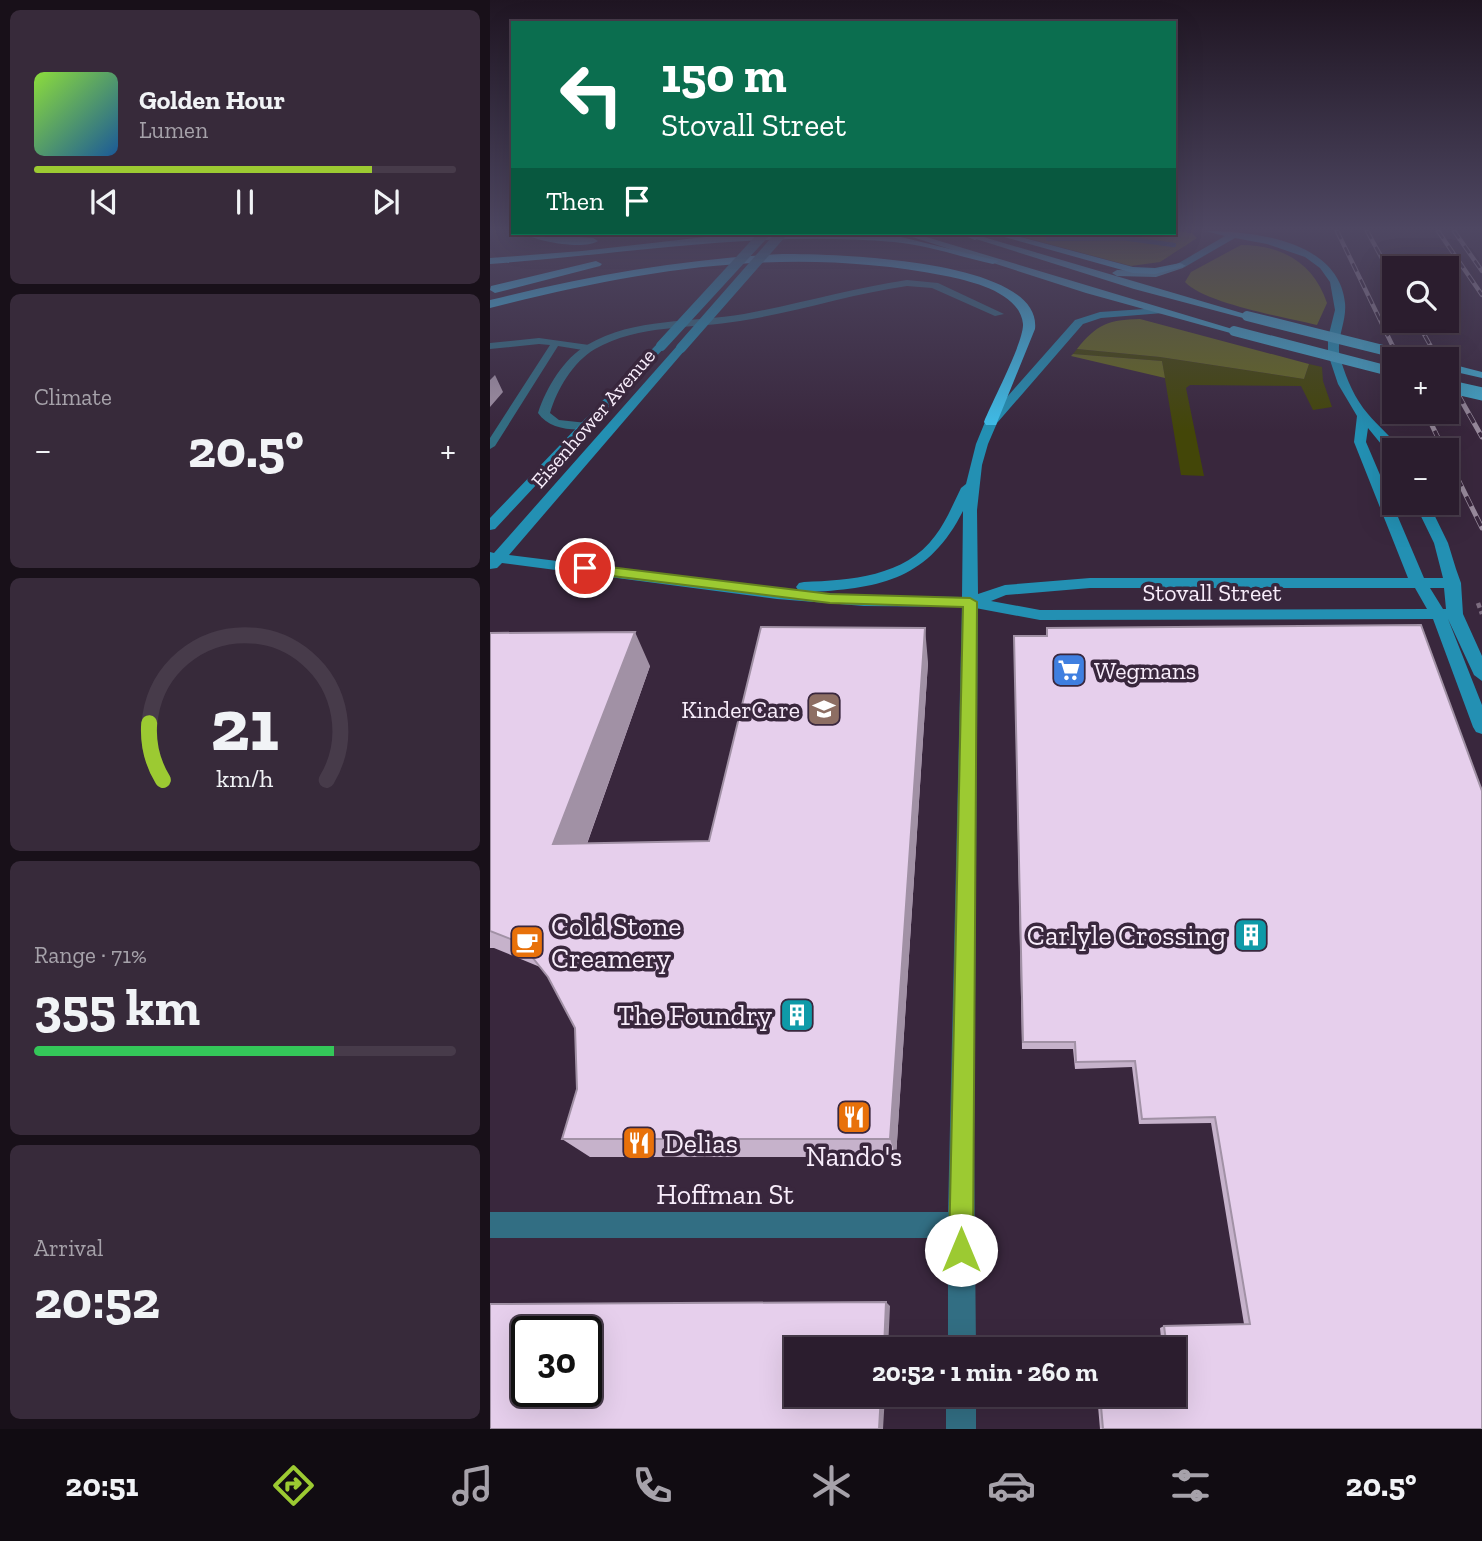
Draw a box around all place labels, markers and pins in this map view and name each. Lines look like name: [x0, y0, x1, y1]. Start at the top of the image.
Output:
pin: [555, 538, 615, 598]
supermarket icon: Wegmans: [1050, 651, 1088, 689]
place label: Wegmans: [1094, 656, 1196, 685]
school or university icon: KinderCare: [805, 690, 843, 728]
place label: KinderCare: [681, 695, 800, 724]
place label: Cold Stone Creamery: [551, 910, 682, 975]
building icon: Carlyle Crossing: [1232, 916, 1270, 954]
place label: Carlyle Crossing: [1027, 919, 1226, 952]
cafe icon: Cold Stone Creamery: [508, 923, 546, 961]
building icon: The Foundry: [778, 996, 816, 1034]
place label: The Foundry: [617, 999, 773, 1032]
restaurant icon: Nando's: [835, 1098, 873, 1136]
restaurant icon: Delias: [620, 1124, 658, 1162]
place label: Delias: [664, 1127, 738, 1160]
place label: Nando's: [806, 1140, 902, 1173]

